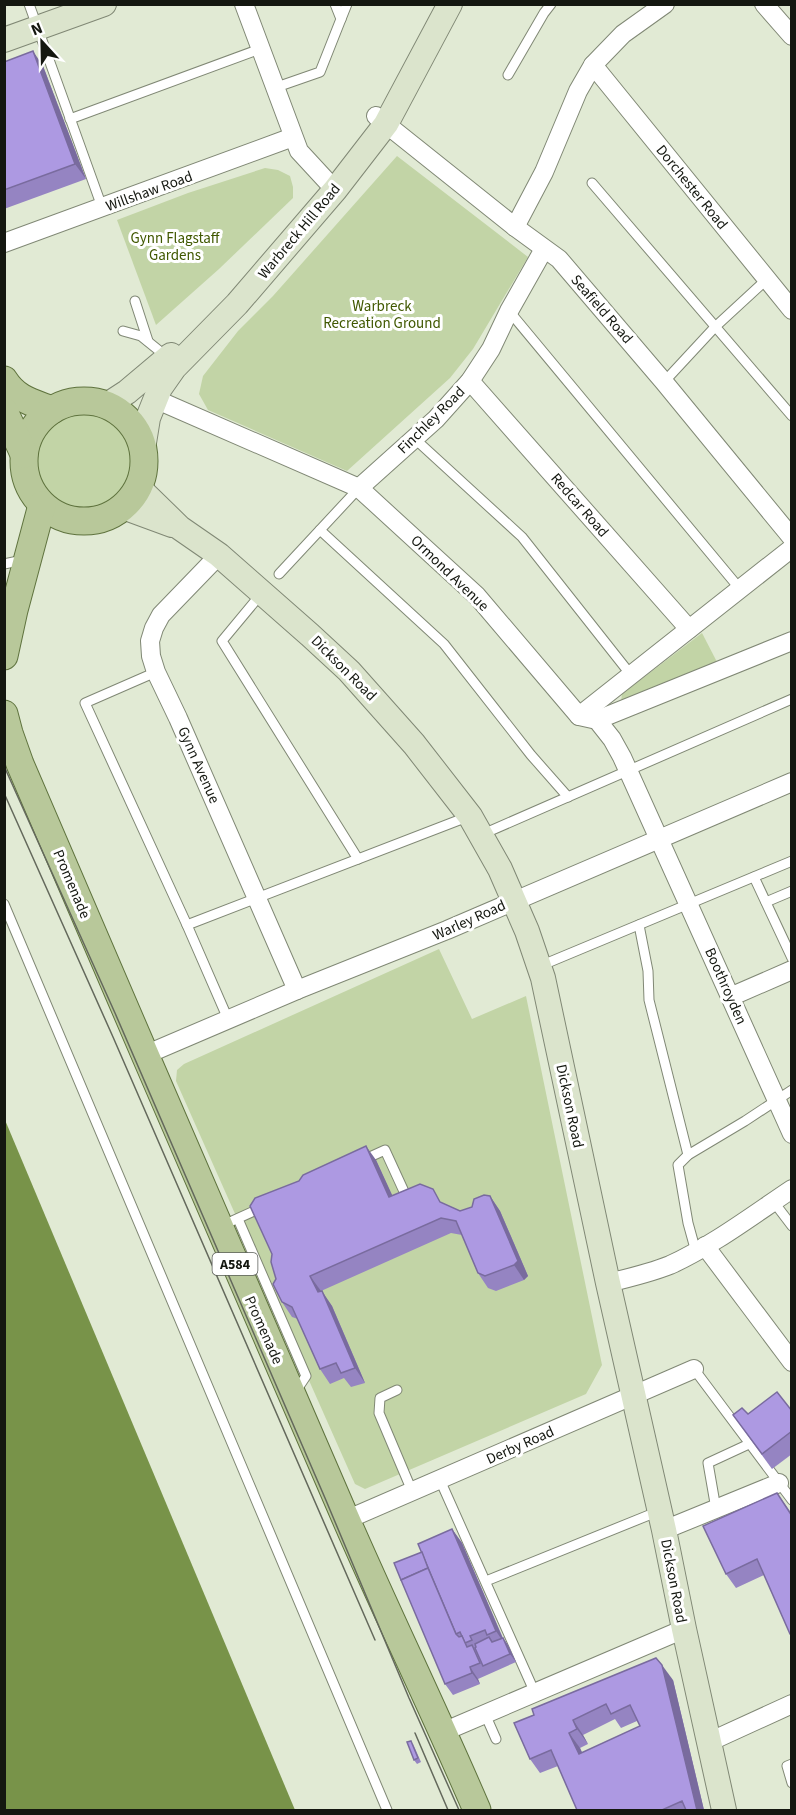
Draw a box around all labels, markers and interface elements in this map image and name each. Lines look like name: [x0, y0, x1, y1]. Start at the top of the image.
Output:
north arrow: [12, 12, 72, 72]
text: N: [28, 17, 46, 41]
street label: Dorchester Road: [651, 140, 732, 234]
street label: Willshaw Road: [103, 166, 196, 217]
street label: Warbreck Hill Road: [253, 179, 346, 284]
park label: Gynn Flagstaff Gardens: [131, 228, 221, 266]
street label: Seafield Road: [566, 270, 638, 349]
park label: Warbreck Recreation Ground: [323, 296, 441, 334]
street label: Finchley Road: [393, 382, 470, 459]
street label: Redcar Road: [546, 469, 613, 542]
street label: Ormond Avenue: [406, 531, 493, 616]
street label: Dickson Road: [306, 631, 381, 706]
street label: Gynn Avenue: [172, 724, 225, 807]
street label: Promenade: [48, 846, 95, 922]
street label: Warley Road: [429, 895, 509, 946]
street label: Boothroyden: [699, 944, 752, 1028]
street label: Dickson Road: [550, 1062, 589, 1150]
road number: A584: [212, 1253, 258, 1275]
street label: Promenade: [239, 1293, 288, 1368]
street label: Derby Road: [483, 1421, 558, 1470]
street label: Dickson Road: [655, 1537, 692, 1625]

